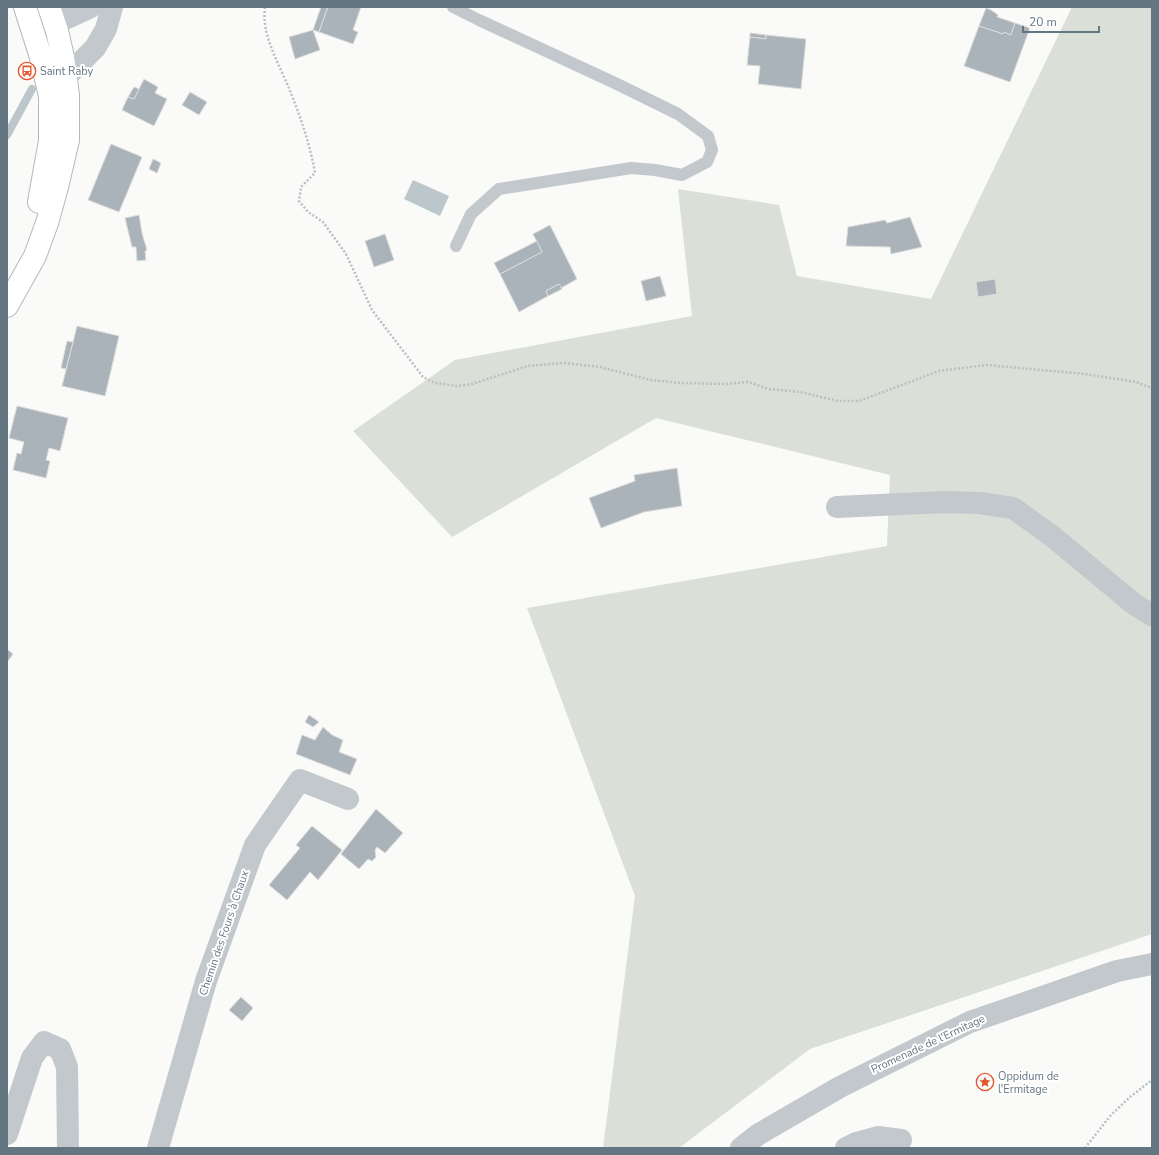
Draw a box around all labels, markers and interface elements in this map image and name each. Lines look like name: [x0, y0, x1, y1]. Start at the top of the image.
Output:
scale bar: [1023, 8, 1099, 34]
text: 20 m: [1029, 14, 1057, 30]
bus stop icon: Saint Raby: [17, 61, 37, 81]
place label: Saint Raby: [40, 64, 94, 79]
street label: Chemin des Fours à Chaux: [196, 868, 253, 997]
street label: Promenade de l'Ermitage: [869, 1011, 987, 1077]
place label: Oppidum de l'Ermitage: [998, 1069, 1059, 1097]
place icon: Oppidum de l'Ermitage: [975, 1072, 995, 1092]

